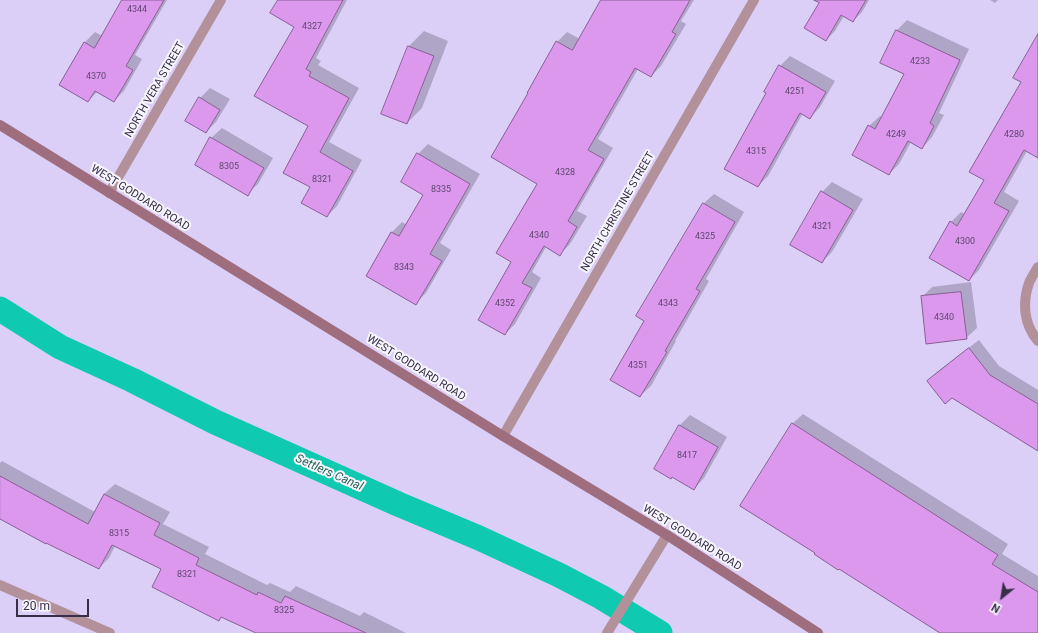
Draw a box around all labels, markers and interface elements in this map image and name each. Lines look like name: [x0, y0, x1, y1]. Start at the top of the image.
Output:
house number: 4344: [127, 5, 147, 15]
house number: 4327: [302, 22, 322, 32]
street label: NORTH VERA STREET: [122, 40, 188, 140]
house number: 4233: [910, 57, 930, 67]
house number: 4370: [86, 72, 106, 82]
house number: 4251: [785, 87, 805, 97]
house number: 4249: [886, 130, 906, 140]
house number: 4280: [1004, 130, 1024, 140]
house number: 4315: [746, 147, 766, 157]
street label: NORTH CHRISTINE STREET: [578, 150, 658, 274]
street label: WEST GODDARD ROAD: [88, 162, 192, 234]
house number: 8305: [219, 162, 239, 172]
house number: 4328: [555, 168, 575, 178]
house number: 8321: [312, 175, 332, 185]
house number: 8335: [431, 185, 451, 195]
house number: 4321: [812, 222, 832, 232]
house number: 4340: [529, 231, 549, 241]
house number: 4325: [695, 232, 715, 242]
house number: 4300: [955, 237, 975, 247]
house number: 8343: [394, 263, 414, 273]
house number: 4352: [495, 299, 515, 309]
house number: 4343: [658, 299, 678, 309]
house number: 4340: [934, 313, 954, 323]
street label: WEST GODDARD ROAD: [364, 332, 468, 404]
house number: 4351: [628, 361, 648, 371]
house number: 8417: [677, 451, 697, 461]
water label: Settlers Canal: [293, 452, 365, 494]
street label: WEST GODDARD ROAD: [640, 502, 744, 574]
house number: 8315: [109, 529, 129, 539]
house number: 8321: [177, 570, 197, 580]
north arrow: [982, 577, 1022, 617]
scale bar: [18, 591, 91, 617]
text: 20 m: [23, 599, 50, 613]
text: N: [989, 600, 1002, 615]
house number: 8325: [274, 606, 294, 616]

